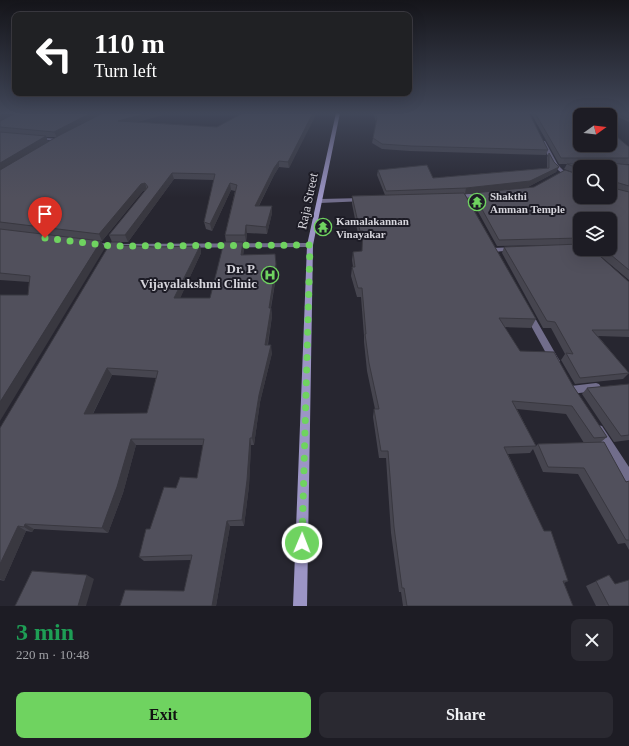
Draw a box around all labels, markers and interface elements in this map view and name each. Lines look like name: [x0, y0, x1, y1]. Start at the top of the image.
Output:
icon: left: [28, 28, 80, 80]
text: 110 m: [94, 28, 165, 59]
text: Turn left: [94, 61, 157, 81]
north arrow: [573, 108, 617, 152]
map controls: [573, 108, 617, 256]
button: search: [573, 160, 617, 204]
street label: Raja Street: [294, 171, 321, 231]
place label: Shakthi Amman Temple: [490, 190, 565, 215]
temple icon: Shakthi Amman Temple: [467, 192, 487, 212]
pin: [28, 197, 62, 238]
icon: arrive: [34, 203, 56, 225]
button: layers: [573, 212, 617, 256]
place label: Kamalakannan Vinayakar: [336, 215, 409, 240]
temple icon: Kamalakannan Vinayakar: [313, 217, 333, 237]
place label: Dr. P. Vijayalakshmi Clinic: [140, 261, 257, 291]
hospital icon: Dr. P. Vijayalakshmi Clinic: [260, 265, 280, 285]
position arrow: [281, 522, 323, 564]
text: 3 min: [16, 619, 74, 645]
button: close: [571, 619, 613, 661]
text: 220 m · 10:48: [16, 647, 89, 662]
button: Exit: [16, 692, 311, 738]
button: Share: [319, 692, 613, 738]

